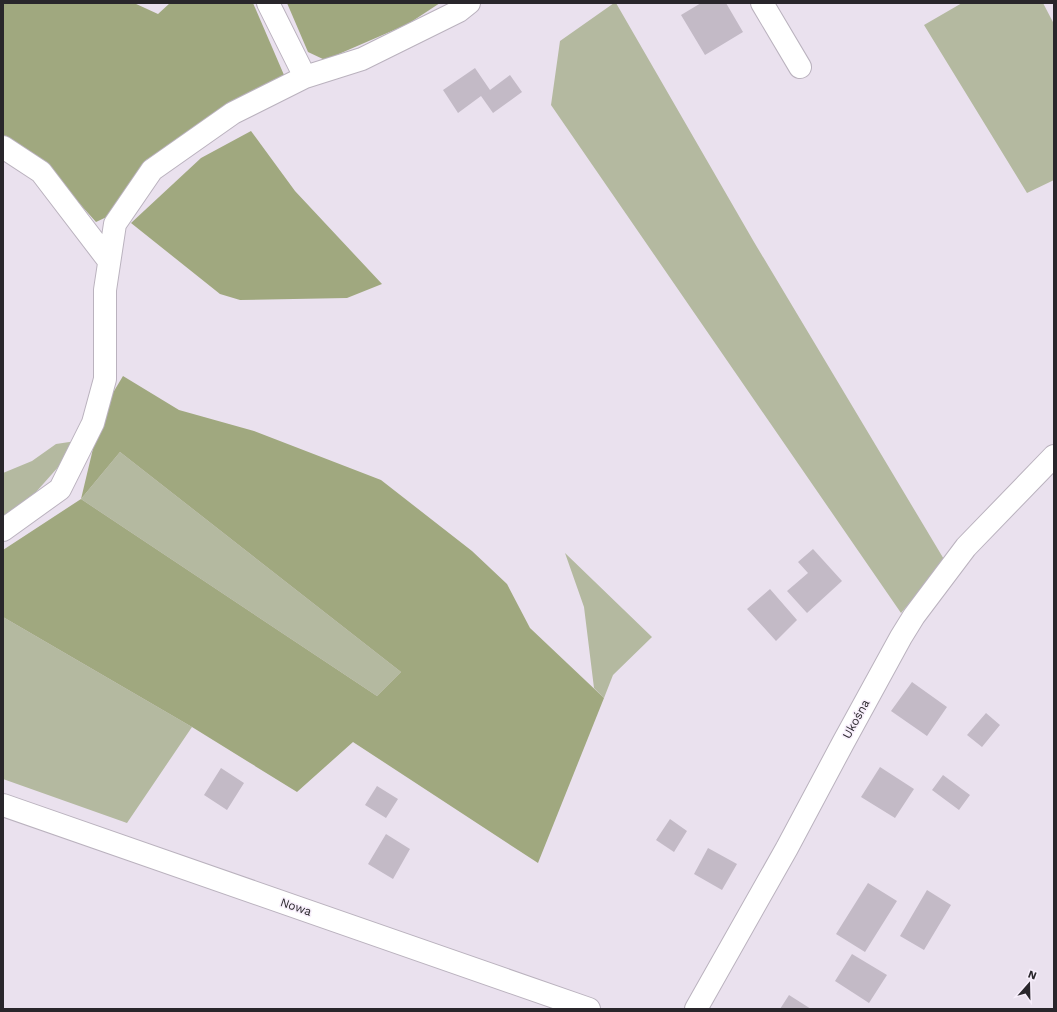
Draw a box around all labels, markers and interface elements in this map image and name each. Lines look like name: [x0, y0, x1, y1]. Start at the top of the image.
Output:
street label: Ukośna: [840, 697, 873, 741]
street label: Nowa: [278, 895, 314, 919]
north arrow: [1009, 964, 1049, 1004]
text: N: [1026, 968, 1038, 983]

